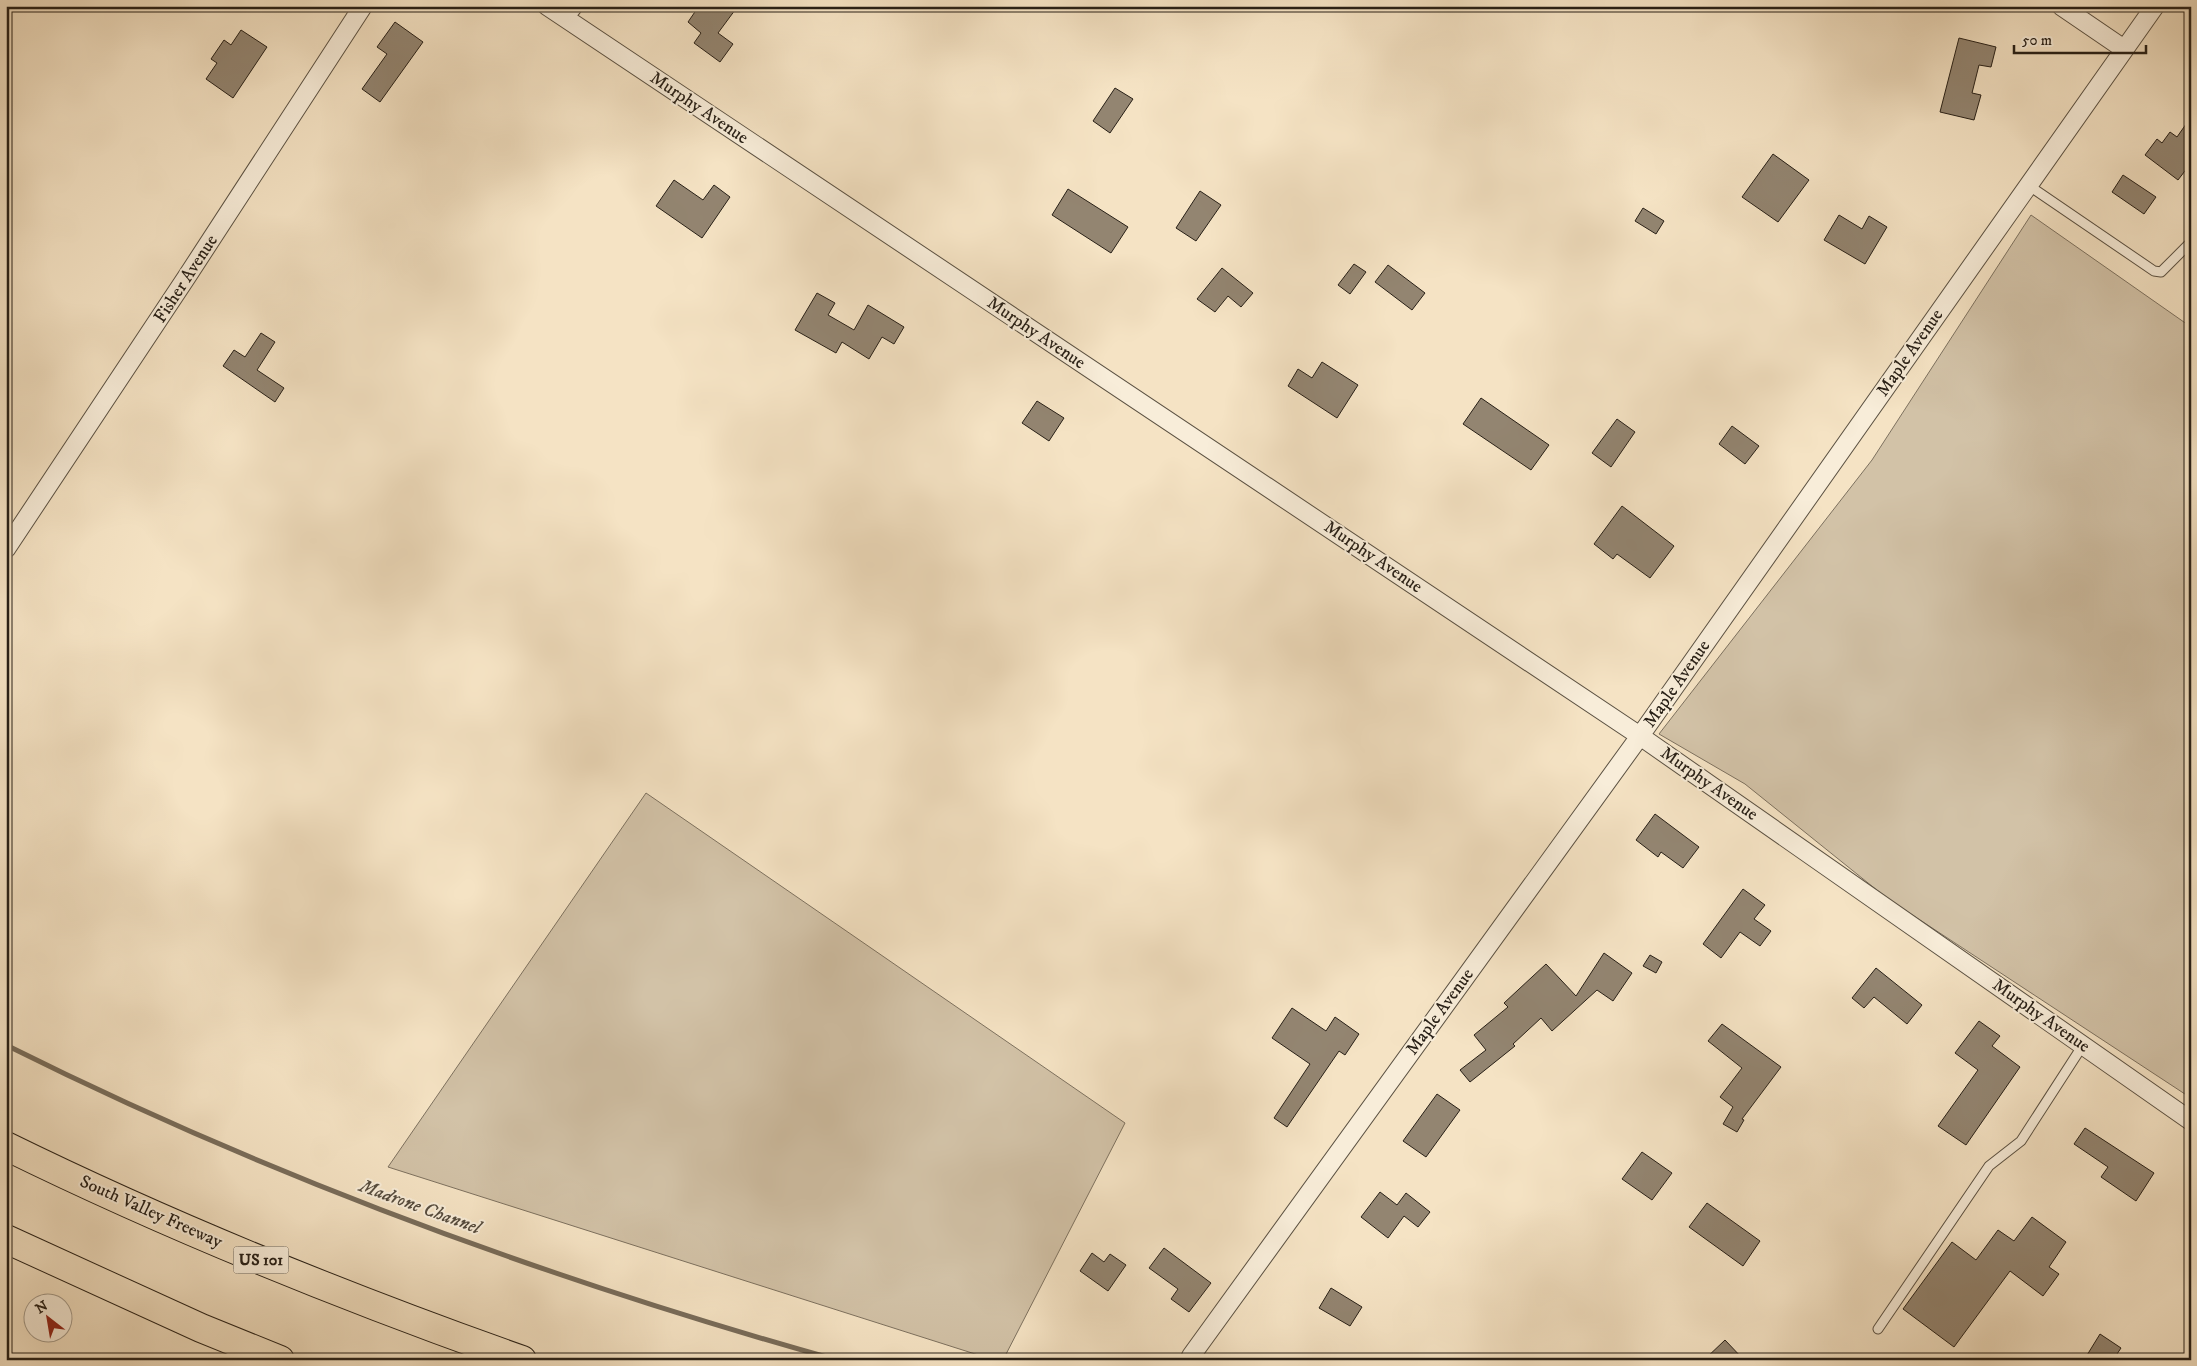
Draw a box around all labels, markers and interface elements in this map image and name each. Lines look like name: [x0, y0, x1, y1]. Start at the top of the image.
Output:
scale bar: [2014, 22, 2147, 54]
text: 50 m: [2022, 31, 2052, 50]
street label: Murphy Avenue: [646, 67, 752, 149]
street label: Fisher Avenue: [149, 231, 223, 327]
street label: Murphy Avenue: [983, 292, 1089, 374]
street label: Maple Avenue: [1872, 305, 1948, 401]
street label: Murphy Avenue: [1320, 516, 1426, 598]
street label: Maple Avenue: [1639, 636, 1715, 732]
street label: Murphy Avenue: [1656, 742, 1762, 826]
street label: Maple Avenue: [1401, 964, 1479, 1060]
street label: Murphy Avenue: [1988, 974, 2094, 1058]
street label: South Valley Freeway: [76, 1171, 226, 1254]
water label: Madrone Channel: [354, 1174, 486, 1240]
road number: US 101: [234, 1246, 288, 1274]
north arrow: [22, 1294, 72, 1344]
text: N: [32, 1297, 52, 1318]

